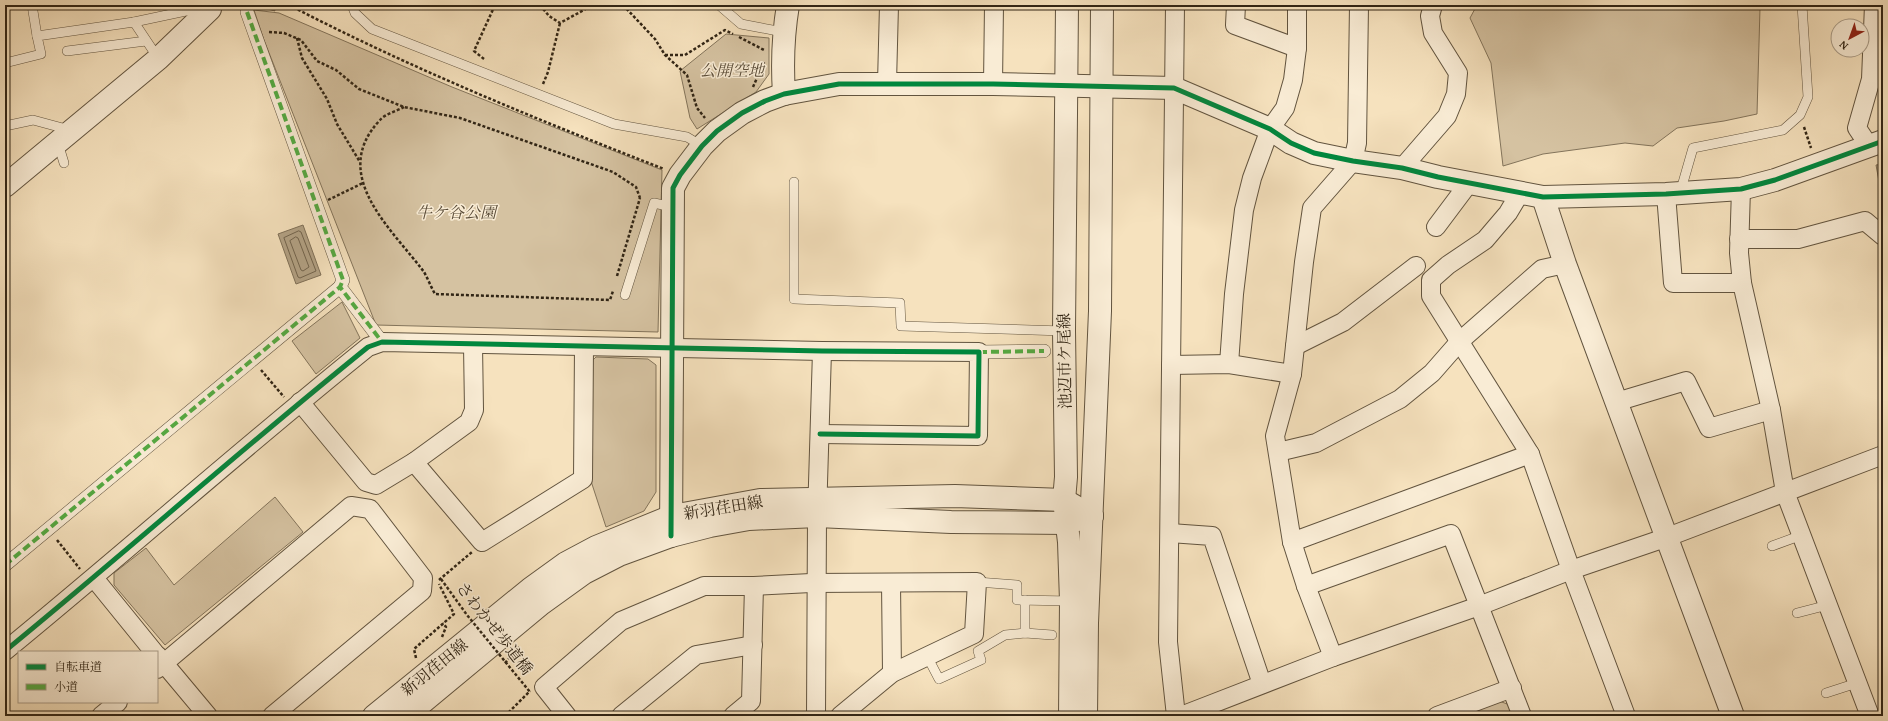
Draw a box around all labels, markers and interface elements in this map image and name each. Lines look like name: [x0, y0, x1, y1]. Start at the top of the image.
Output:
north arrow: [1830, 18, 1870, 58]
text: N: [1835, 37, 1851, 54]
park label: 公開空地: [700, 58, 766, 82]
park label: 牛ケ谷公園: [416, 200, 499, 224]
street label: 池辺市ケ尾線: [1051, 313, 1077, 409]
street label: 新羽荏田線: [682, 489, 764, 525]
street label: さわかぜ歩道橋: [451, 576, 539, 680]
street label: 新羽荏田線: [395, 632, 473, 702]
legend: [18, 651, 158, 703]
text: 自転車道: [54, 658, 102, 675]
text: 小道: [54, 678, 78, 695]

